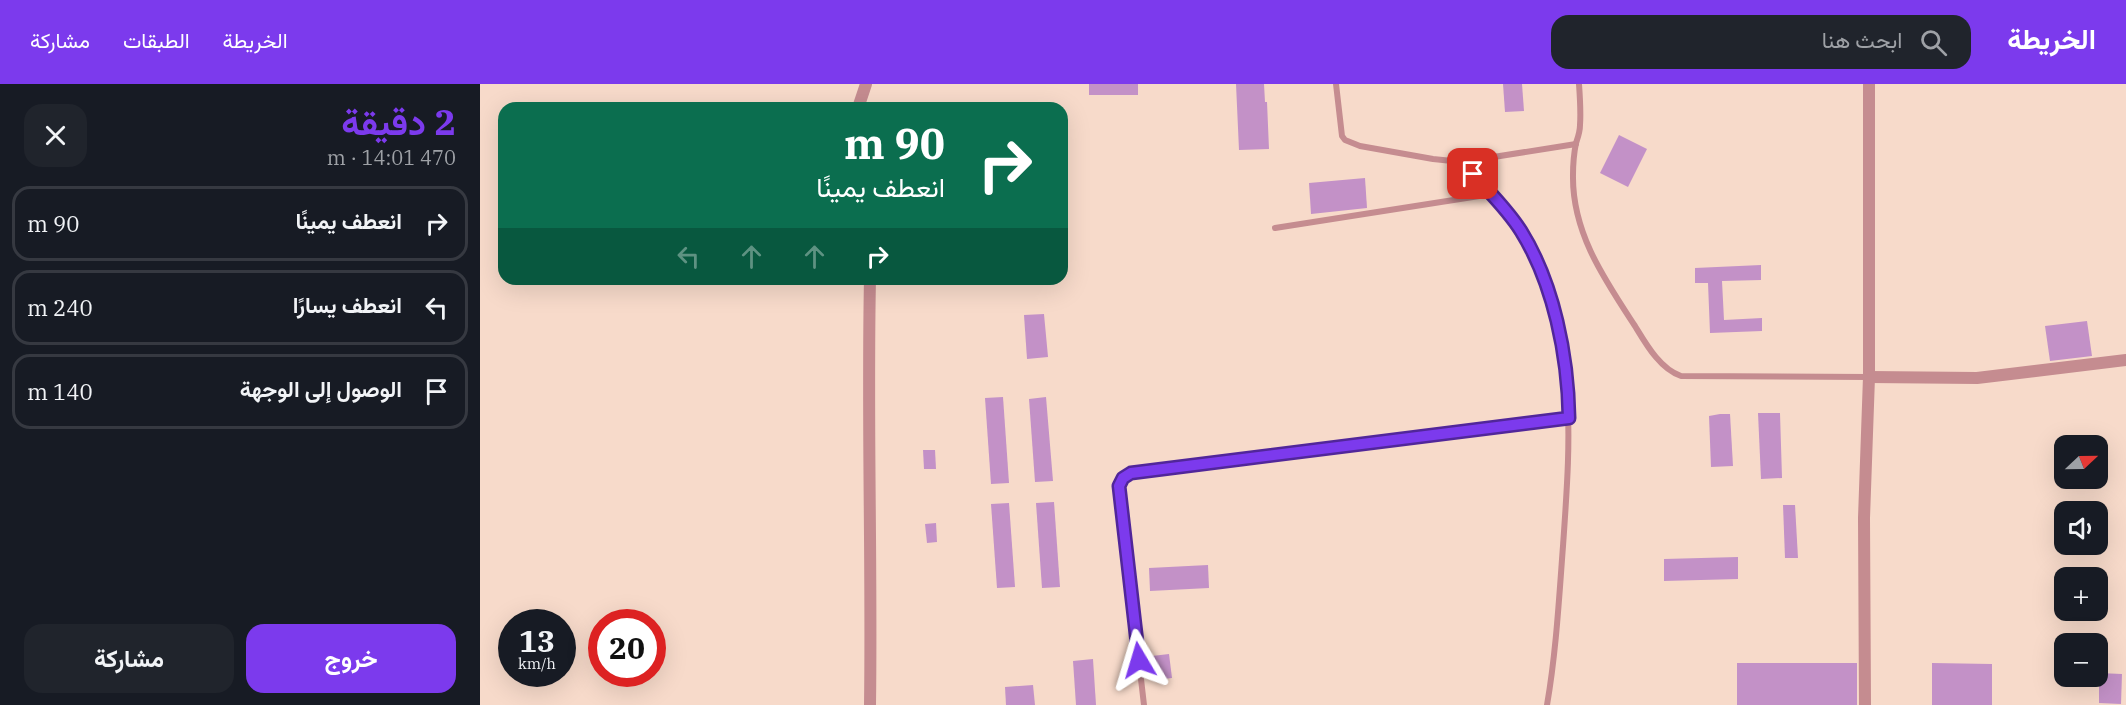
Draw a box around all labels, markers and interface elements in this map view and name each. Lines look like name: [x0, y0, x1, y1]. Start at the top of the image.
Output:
search box: [1551, 15, 1971, 69]
text: الخريطة: [2007, 20, 2096, 57]
text: ابحث هنا: [1822, 25, 1902, 54]
text: مشاركة: [30, 26, 90, 54]
text: الطبقات: [123, 26, 190, 54]
text: الخريطة: [223, 26, 288, 54]
icon: search: [1917, 26, 1950, 59]
text: 2 دقيقة: [341, 98, 456, 145]
button: close: [24, 104, 87, 167]
text: 90 m: [844, 116, 945, 171]
icon: right: [966, 126, 1044, 204]
text: 470 m · 14:01: [327, 144, 456, 171]
pin: [1447, 148, 1498, 199]
icon: arrive: [1456, 157, 1489, 190]
text: انعطف يمينًا: [816, 169, 945, 204]
text: انعطف يمينًا: [296, 206, 402, 235]
icon: right: [420, 207, 453, 240]
text: 90 m: [27, 209, 79, 238]
icon: left: [672, 240, 705, 273]
icon: ahead: [735, 240, 768, 273]
icon: ahead: [798, 240, 831, 273]
icon: right: [861, 240, 894, 273]
text: انعطف يسارًا: [293, 290, 402, 319]
icon: left: [420, 291, 453, 324]
text: 240 m: [27, 293, 93, 322]
text: الوصول إلى الوجهة: [240, 374, 402, 403]
icon: arrive: [420, 375, 453, 408]
text: 140 m: [27, 377, 93, 406]
north arrow: [2054, 435, 2108, 489]
map controls: [2054, 435, 2108, 687]
button: sound: [2054, 501, 2108, 555]
button: +: [2054, 567, 2108, 621]
speed limit sign: 20: [588, 609, 666, 687]
text: 13: [519, 621, 555, 660]
button: مشاركة: [24, 624, 234, 693]
button: خروج: [246, 624, 456, 693]
position arrow: [1107, 628, 1171, 692]
button: −: [2054, 633, 2108, 687]
text: km/h: [518, 654, 556, 673]

